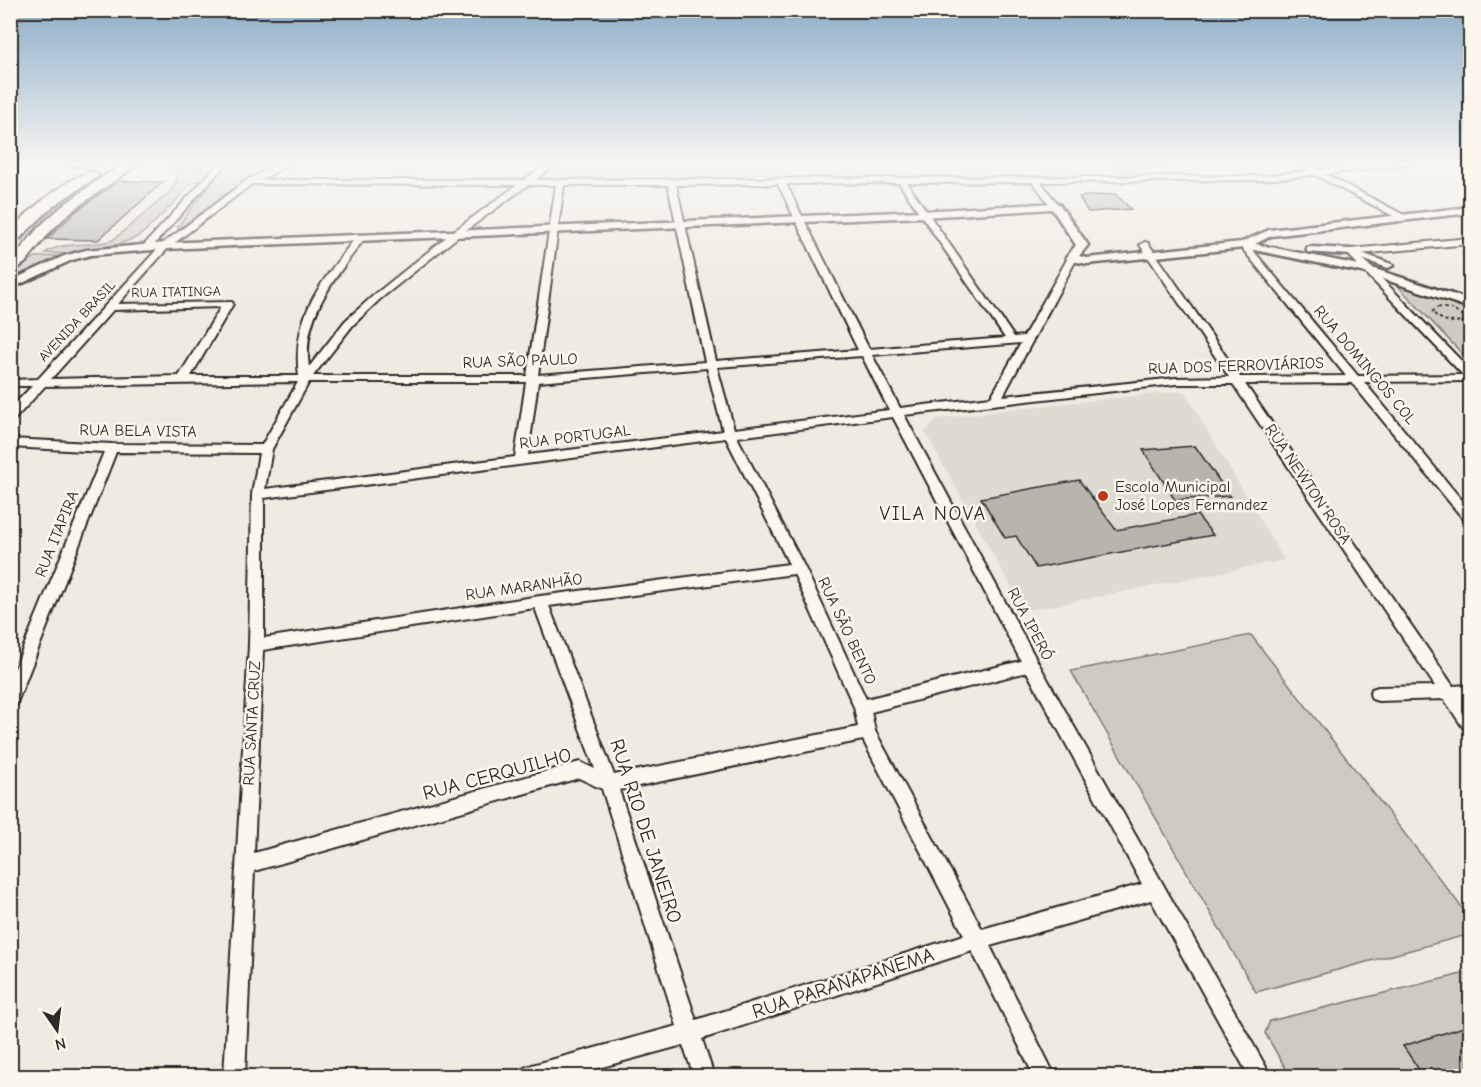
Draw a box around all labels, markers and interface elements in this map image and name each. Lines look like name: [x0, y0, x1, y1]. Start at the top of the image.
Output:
street label: AVENIDA BRASIL: [35, 277, 119, 365]
street label: RUA ITATINGA: [131, 283, 221, 301]
street label: RUA DOMINGOS COL: [1310, 302, 1420, 428]
street label: RUA SÃO PAULO: [462, 350, 578, 372]
street label: RUA DOS FERROVIÁRIOS: [1148, 353, 1324, 378]
street label: RUA BELA VISTA: [79, 421, 197, 441]
street label: RUA PORTUGAL: [518, 421, 632, 453]
street label: RUA NEWTON ROSA: [1261, 421, 1355, 547]
place label: Escola Municipal José Lopes Fernandez: [1115, 478, 1267, 514]
street label: RUA ITAPIRA: [31, 488, 83, 580]
marker: Escola Municipal José Lopes Fernandez: [1096, 489, 1110, 503]
district label: VILA NOVA: [879, 502, 987, 525]
street label: RUA MARANHÃO: [464, 570, 584, 604]
street label: RUA SÃO BENTO: [814, 574, 880, 688]
street label: RUA IPERÓ: [1003, 584, 1058, 663]
street label: RUA SANTA CRUZ: [240, 660, 264, 786]
street label: RUA RIO DE JANEIRO: [605, 736, 687, 926]
street label: RUA CERQUILHO: [420, 743, 574, 805]
street label: RUA PARANAPANEMA: [749, 943, 937, 1023]
north arrow: [27, 1000, 87, 1060]
text: N: [53, 1034, 68, 1054]

